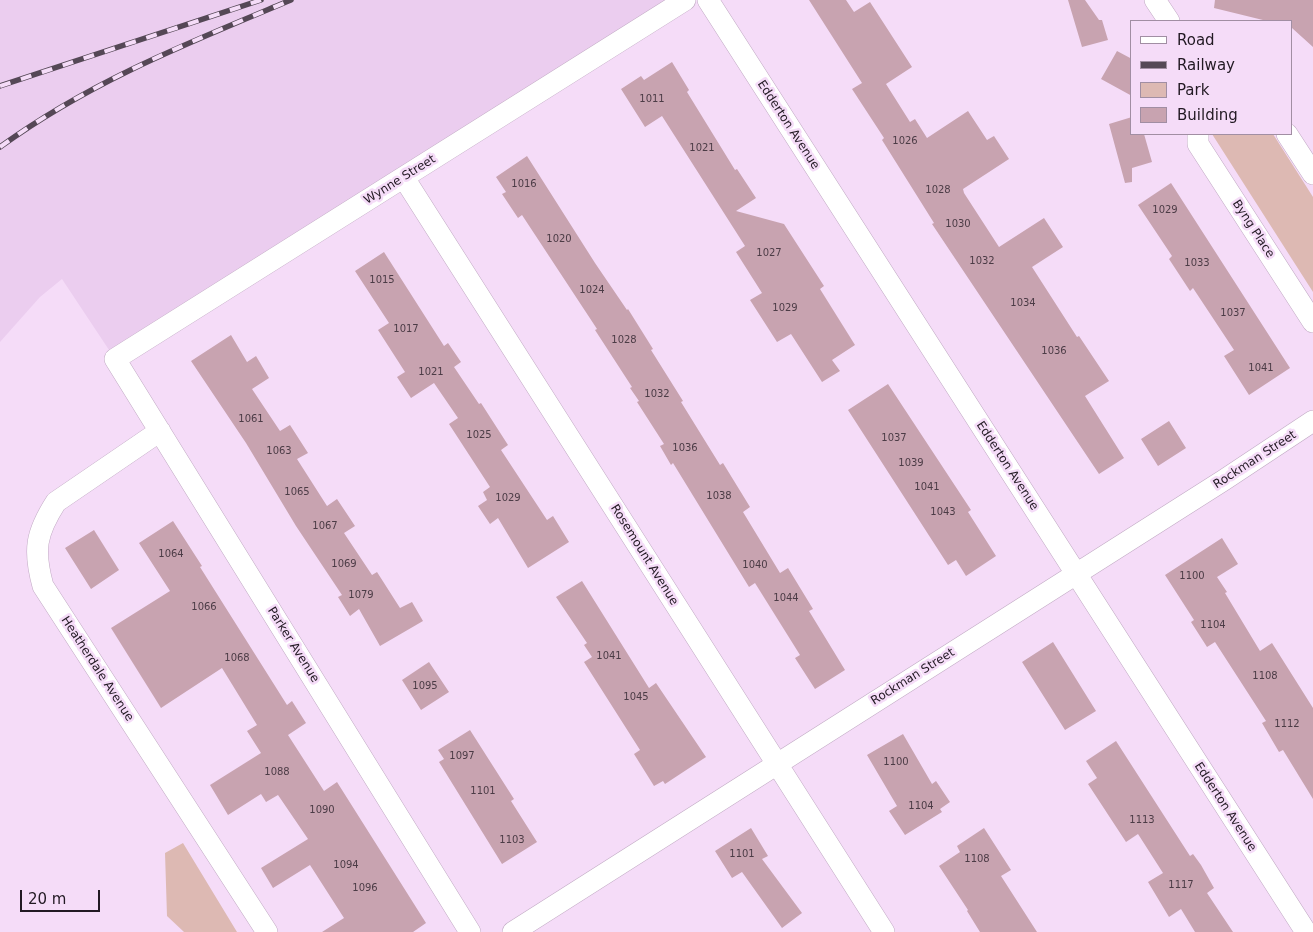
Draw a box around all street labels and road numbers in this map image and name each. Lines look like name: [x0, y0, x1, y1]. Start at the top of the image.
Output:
street label: Edderton Avenue: [754, 78, 822, 172]
street label: Wynne Street: [362, 152, 438, 208]
street label: Byng Place: [1229, 197, 1277, 261]
street label: Edderton Avenue: [973, 419, 1041, 513]
street label: Rockman Street: [1211, 428, 1299, 492]
street label: Rosemount Avenue: [607, 502, 681, 608]
street label: Parker Avenue: [264, 605, 322, 685]
street label: Heatherdale Avenue: [58, 614, 136, 724]
street label: Rockman Street: [869, 646, 957, 708]
street label: Edderton Avenue: [1191, 760, 1259, 854]

